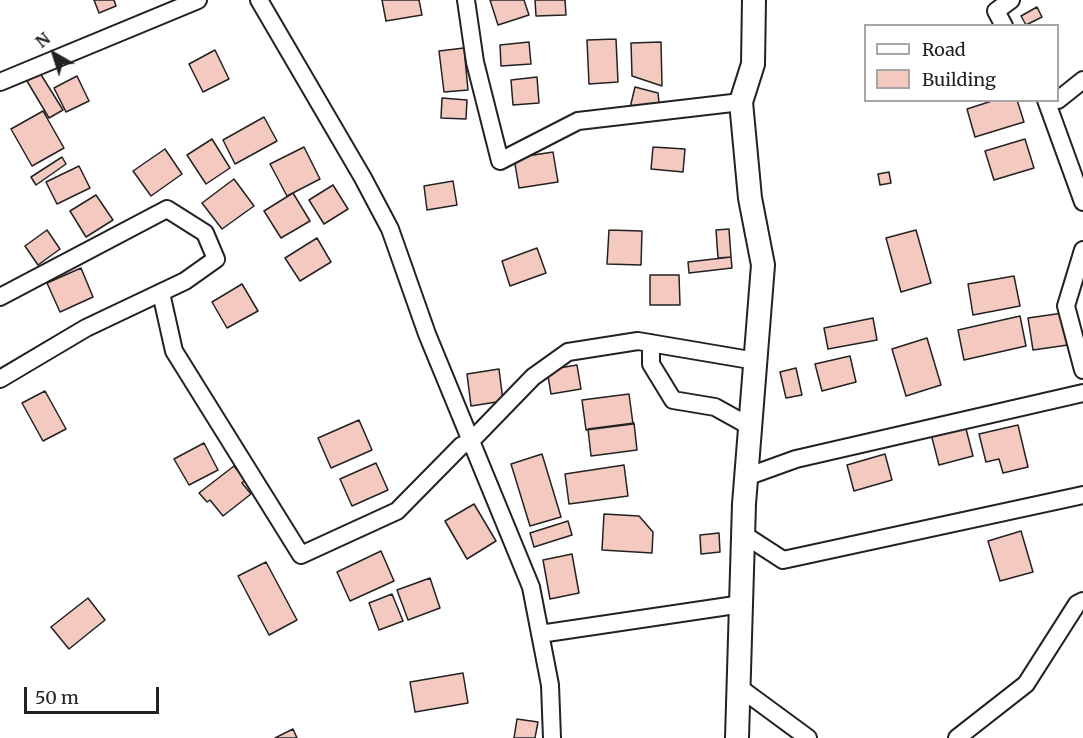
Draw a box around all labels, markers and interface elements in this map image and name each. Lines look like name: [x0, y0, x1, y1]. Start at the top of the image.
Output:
north arrow: [24, 24, 84, 84]
legend: [864, 24, 1059, 102]
text: N: [31, 28, 54, 52]
text: Road: [922, 38, 966, 61]
text: Building: [922, 68, 996, 91]
scale bar: [27, 675, 162, 713]
text: 50 m: [35, 686, 79, 709]

